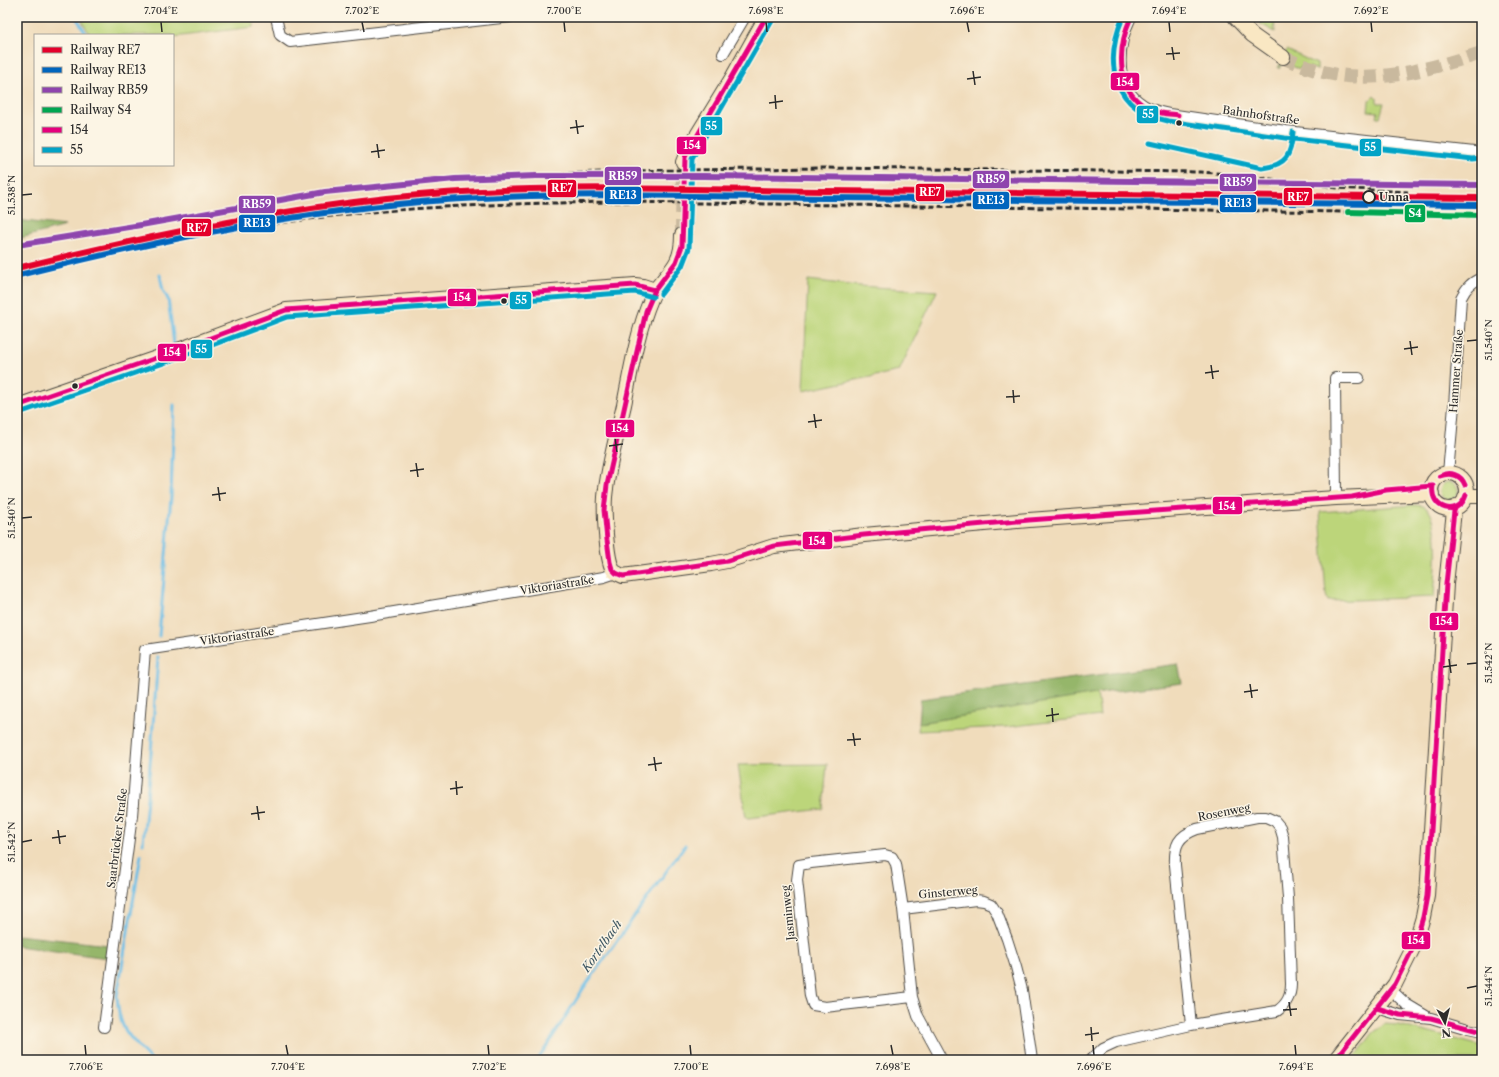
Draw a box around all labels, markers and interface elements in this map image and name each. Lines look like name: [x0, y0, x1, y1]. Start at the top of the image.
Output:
text: 7.704°E: [144, 4, 178, 17]
text: 7.702°E: [345, 4, 379, 17]
text: 7.700°E: [547, 4, 581, 17]
text: 7.698°E: [749, 4, 784, 17]
text: 7.696°E: [950, 4, 984, 17]
text: 7.694°E: [1152, 4, 1186, 17]
text: 7.692°E: [1354, 4, 1388, 17]
legend: [34, 34, 174, 166]
text: Railway RE7: [70, 42, 140, 57]
text: Railway RE13: [70, 62, 146, 77]
line badge: 154: [1110, 72, 1140, 91]
text: 154: [1116, 75, 1134, 89]
text: Railway RB59: [70, 82, 148, 97]
text: Railway S4: [70, 102, 131, 117]
street label: Bahnhofstraße: [1222, 103, 1300, 127]
line badge: 55: [1136, 105, 1159, 124]
text: 55: [1142, 107, 1154, 121]
line badge: 55: [700, 116, 723, 136]
unlabelled marker: [1174, 118, 1184, 128]
text: 55: [705, 119, 717, 133]
text: 154: [70, 122, 89, 137]
line badge: 154: [676, 136, 707, 155]
text: 154: [683, 138, 701, 152]
line badge: 55: [1359, 138, 1382, 157]
text: 55: [1364, 140, 1376, 154]
text: 55: [70, 142, 83, 157]
line badge: RB59: [604, 166, 642, 186]
text: RB59: [608, 169, 638, 183]
line badge: RB59: [972, 170, 1010, 189]
text: RB59: [976, 172, 1006, 186]
line badge: RB59: [1219, 173, 1257, 192]
text: 51.538°N: [5, 175, 18, 215]
text: RB59: [1223, 175, 1253, 189]
line badge: RE7: [547, 179, 577, 198]
text: RE7: [551, 181, 573, 195]
line badge: RE7: [915, 183, 945, 202]
text: RE7: [919, 185, 941, 199]
line badge: RE13: [604, 186, 642, 205]
line badge: RE7: [1283, 187, 1313, 206]
text: RE13: [609, 188, 637, 202]
text: RE7: [1287, 190, 1309, 204]
marker: Unna: [1362, 190, 1376, 204]
place label: Unna: [1379, 190, 1410, 204]
line badge: RE13: [972, 191, 1010, 210]
text: RE13: [977, 193, 1005, 207]
line badge: RE13: [1219, 194, 1257, 213]
line badge: RB59: [238, 195, 276, 214]
text: RE13: [1224, 196, 1252, 210]
text: RB59: [242, 197, 272, 211]
line badge: S4: [1404, 204, 1426, 223]
text: S4: [1408, 206, 1422, 220]
line badge: RE13: [238, 214, 276, 233]
text: RE13: [243, 216, 271, 230]
line badge: RE7: [181, 218, 212, 237]
text: RE7: [186, 221, 208, 235]
line badge: 154: [447, 288, 477, 307]
text: 154: [453, 290, 471, 304]
line badge: 55: [509, 291, 532, 310]
text: 55: [515, 293, 527, 307]
unlabelled marker: [499, 296, 509, 306]
text: 51.540°N: [1482, 319, 1495, 361]
street label: Hammer Straße: [1446, 329, 1466, 413]
line badge: 55: [190, 339, 213, 359]
text: 55: [195, 342, 207, 356]
line badge: 154: [157, 343, 187, 362]
text: 154: [163, 345, 181, 359]
unlabelled marker: [70, 381, 80, 391]
line badge: 154: [605, 419, 635, 438]
text: 154: [611, 421, 629, 435]
line badge: 154: [1212, 496, 1243, 515]
text: 51.540°N: [5, 497, 18, 539]
text: 154: [1218, 499, 1236, 513]
line badge: 154: [802, 531, 833, 550]
text: 154: [808, 534, 826, 548]
street label: Viktoriastraße: [518, 572, 595, 598]
line badge: 154: [1429, 612, 1459, 631]
text: 154: [1435, 614, 1453, 628]
street label: Viktoriastraße: [198, 624, 275, 648]
text: 51.542°N: [1482, 643, 1495, 683]
street label: Saarbrücker Straße: [104, 787, 130, 889]
street label: Rosenweg: [1197, 800, 1252, 824]
text: 51.542°N: [5, 822, 18, 862]
street label: Ginsterweg: [918, 882, 978, 902]
street label: Jasminweg: [778, 885, 798, 943]
water label: Kortelbach: [578, 917, 625, 975]
line badge: 154: [1401, 931, 1431, 950]
text: 154: [1407, 933, 1425, 947]
text: 51.544°N: [1482, 966, 1495, 1006]
north arrow: [1425, 1003, 1465, 1043]
text: N: [1440, 1025, 1452, 1041]
text: 7.706°E: [69, 1060, 103, 1073]
text: 7.704°E: [271, 1060, 305, 1073]
text: 7.702°E: [472, 1060, 506, 1073]
text: 7.700°E: [674, 1060, 708, 1073]
text: 7.698°E: [876, 1060, 911, 1073]
text: 7.696°E: [1077, 1060, 1111, 1073]
text: 7.694°E: [1279, 1060, 1313, 1073]

